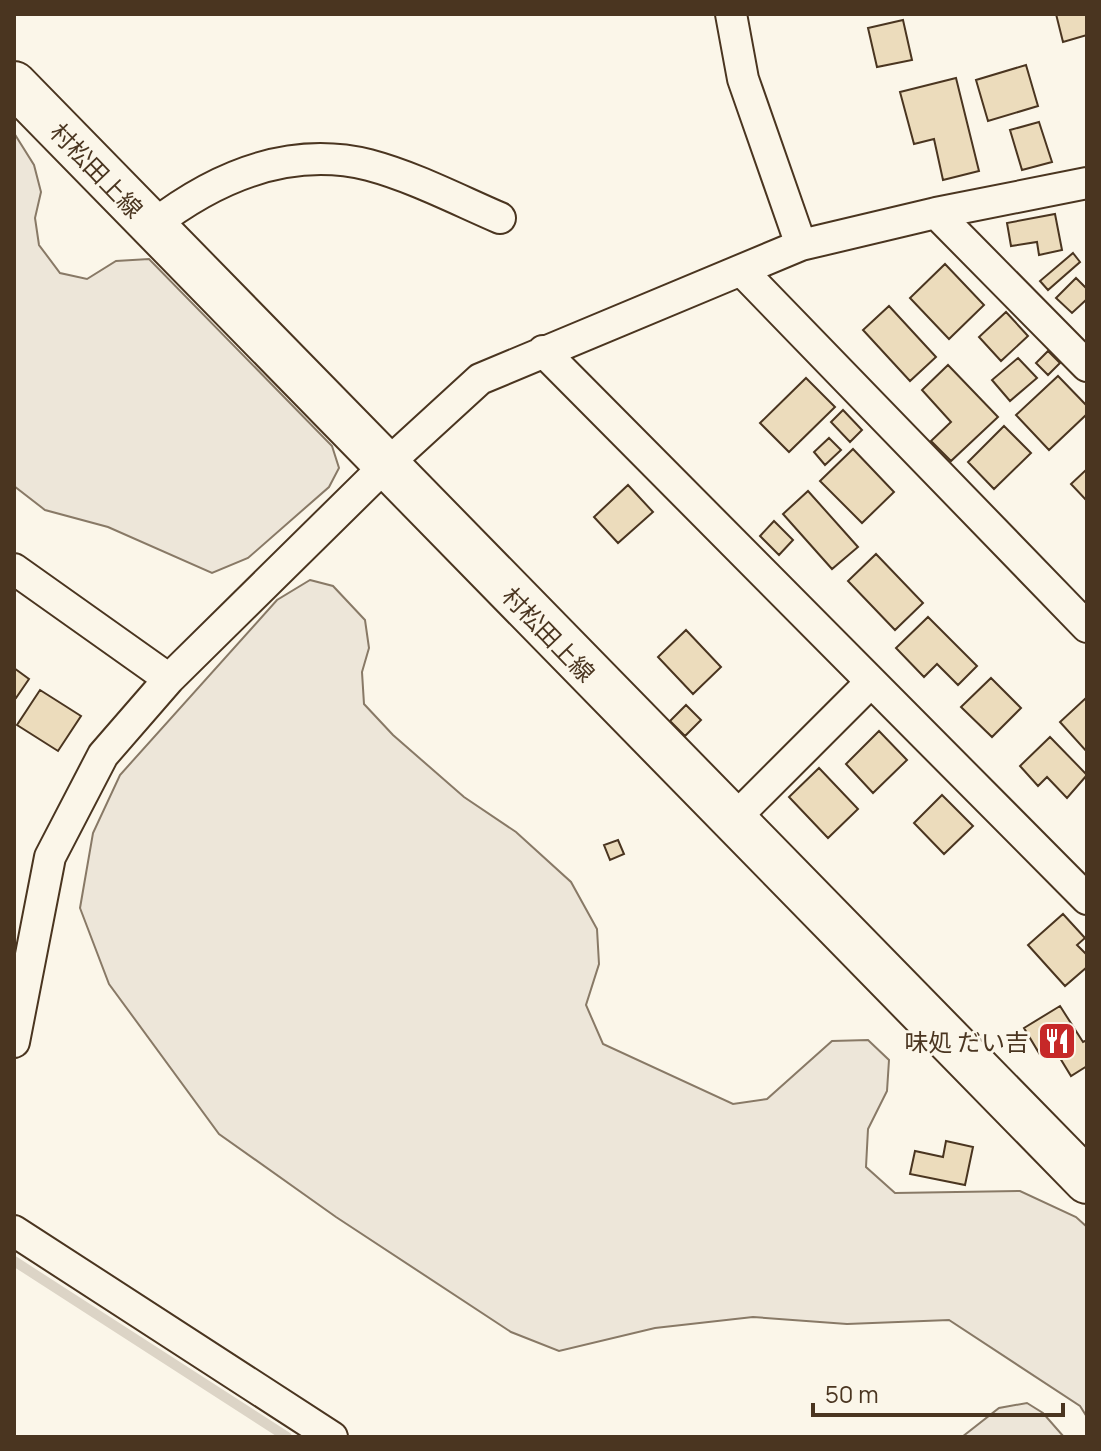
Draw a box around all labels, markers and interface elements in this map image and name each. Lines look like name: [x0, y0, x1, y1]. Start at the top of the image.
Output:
street label: 村松田上線: [43, 115, 151, 225]
street label: 村松田上線: [495, 579, 603, 689]
restaurant icon: 味処 だい吉: [1036, 1020, 1078, 1062]
place label: 味処 だい吉: [904, 1025, 1029, 1058]
scale bar: [813, 1367, 1063, 1417]
text: 50 m: [825, 1377, 879, 1410]

